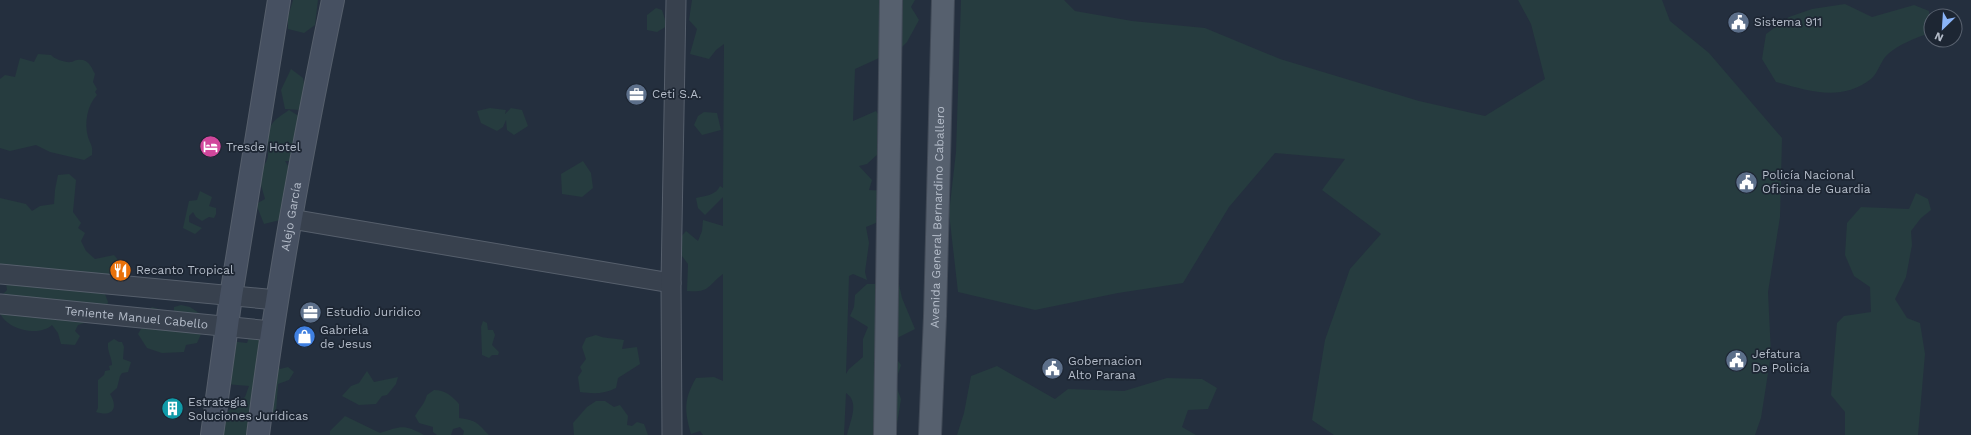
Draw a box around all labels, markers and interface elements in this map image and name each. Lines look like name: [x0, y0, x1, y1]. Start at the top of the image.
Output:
north arrow: [1923, 8, 1963, 48]
public building icon: Sistema 911: [1725, 9, 1751, 35]
place label: Sistema 911: [1754, 15, 1822, 29]
text: N: [1933, 29, 1945, 44]
office icon: Ceti S.A.: [624, 81, 650, 107]
place label: Ceti S.A.: [652, 87, 702, 101]
street label: Avenida General Bernardino Caballero: [927, 106, 947, 328]
hotel icon: Tresde Hotel: [197, 134, 223, 160]
place label: Tresde Hotel: [226, 140, 301, 154]
place label: Policía Nacional Oficina de Guardia: [1762, 168, 1871, 196]
public building icon: Policía Nacional Oficina de Guardia: [1733, 169, 1759, 195]
street label: Alejo García: [278, 181, 304, 252]
restaurant icon: Recanto Tropical: [108, 257, 134, 283]
place label: Recanto Tropical: [136, 263, 234, 277]
office icon: Estudio Juridico: [297, 299, 323, 325]
street label: Teniente Manuel Cabello: [64, 303, 209, 332]
place label: Estudio Juridico: [326, 305, 421, 319]
place label: Gabriela de Jesus: [320, 323, 372, 351]
shop icon: Gabriela de Jesus: [291, 324, 317, 350]
place label: Jefatura De Policía: [1752, 347, 1810, 375]
public building icon: Jefatura De Policía: [1723, 348, 1749, 374]
place label: Gobernacion Alto Parana: [1068, 354, 1142, 382]
public building icon: Gobernacion Alto Parana: [1039, 355, 1065, 381]
place label: Estrategia Soluciones Jurídicas: [188, 395, 308, 423]
building icon: Estrategia Soluciones Jurídicas: [160, 396, 186, 422]

